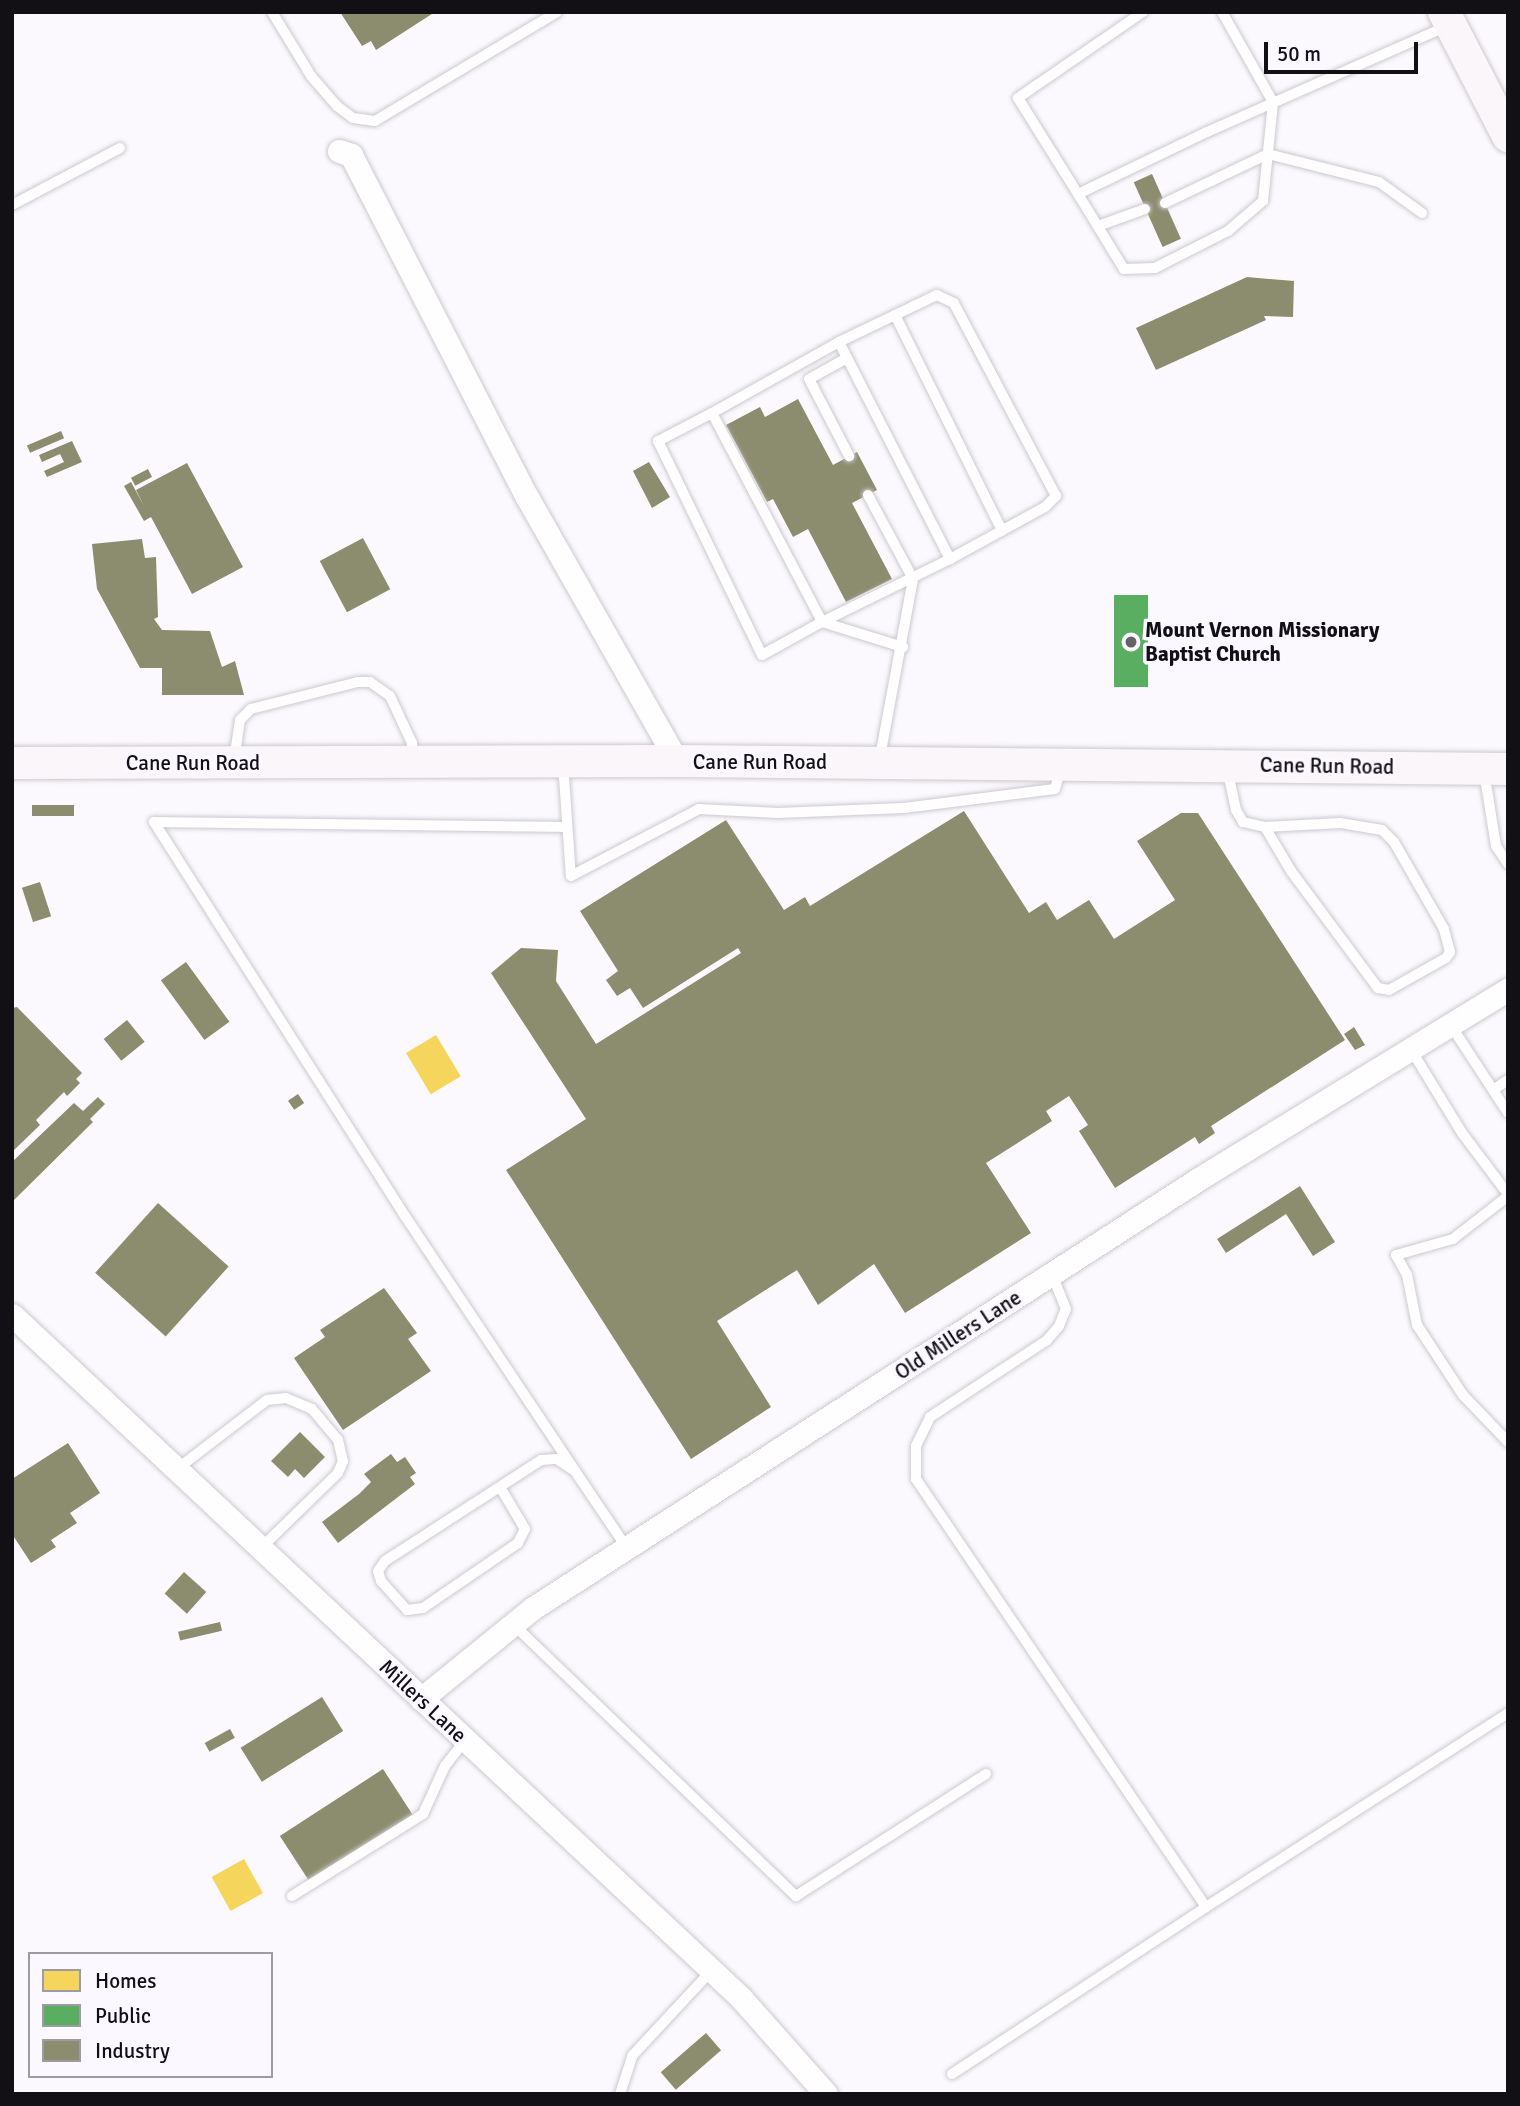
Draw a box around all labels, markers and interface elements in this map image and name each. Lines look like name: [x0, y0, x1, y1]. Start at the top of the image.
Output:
scale bar: [1268, 28, 1422, 72]
text: 50 m: [1277, 41, 1321, 67]
place label: Mount Vernon Missionary Baptist Church: [1145, 617, 1379, 667]
marker: Mount Vernon Missionary Baptist Church: [1123, 634, 1139, 650]
street label: Cane Run Road: [693, 749, 827, 775]
street label: Cane Run Road: [126, 750, 260, 776]
street label: Cane Run Road: [1260, 752, 1394, 780]
street label: Old Millers Lane: [890, 1285, 1026, 1385]
street label: Millers Lane: [374, 1654, 472, 1748]
legend: [28, 1952, 273, 2078]
text: Homes: [95, 1968, 157, 1994]
text: Public: [95, 2003, 151, 2029]
text: Industry: [95, 2038, 170, 2064]

